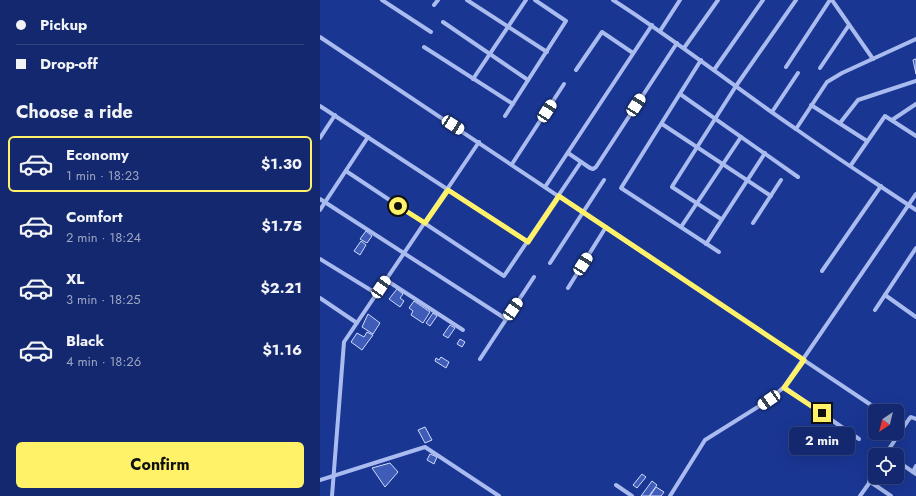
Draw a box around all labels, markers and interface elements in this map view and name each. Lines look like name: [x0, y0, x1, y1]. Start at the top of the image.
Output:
text: Pickup: [40, 14, 87, 36]
text: Drop-off: [40, 53, 98, 75]
car: [624, 92, 648, 118]
car: [535, 98, 559, 124]
text: Choose a ride: [16, 99, 133, 125]
car: [440, 113, 466, 137]
text: Economy: [66, 144, 129, 166]
icon: car: [18, 146, 54, 182]
text: $1.30: [261, 153, 302, 175]
text: 1 min · 18:23: [66, 166, 139, 185]
route start: [389, 197, 407, 215]
text: Comfort: [66, 206, 123, 228]
icon: car: [18, 208, 54, 244]
text: $1.75: [261, 215, 302, 237]
text: 2 min · 18:24: [66, 228, 141, 247]
car: [571, 251, 595, 277]
text: XL: [66, 268, 84, 290]
icon: car: [18, 270, 54, 306]
car: [369, 274, 393, 300]
text: $2.21: [261, 277, 302, 299]
text: 3 min · 18:25: [66, 290, 141, 309]
car: [501, 296, 525, 322]
text: Black: [66, 330, 104, 352]
icon: car: [18, 332, 54, 368]
text: $1.16: [263, 339, 302, 361]
text: 4 min · 18:26: [66, 352, 141, 371]
car: [756, 388, 782, 412]
route end: [813, 404, 831, 422]
north arrow: [868, 404, 904, 440]
map controls: [868, 404, 904, 484]
callout: 2 min: [789, 427, 855, 455]
text: 2 min: [805, 431, 839, 450]
button: Confirm: [16, 442, 304, 488]
button: locate: [868, 448, 904, 484]

